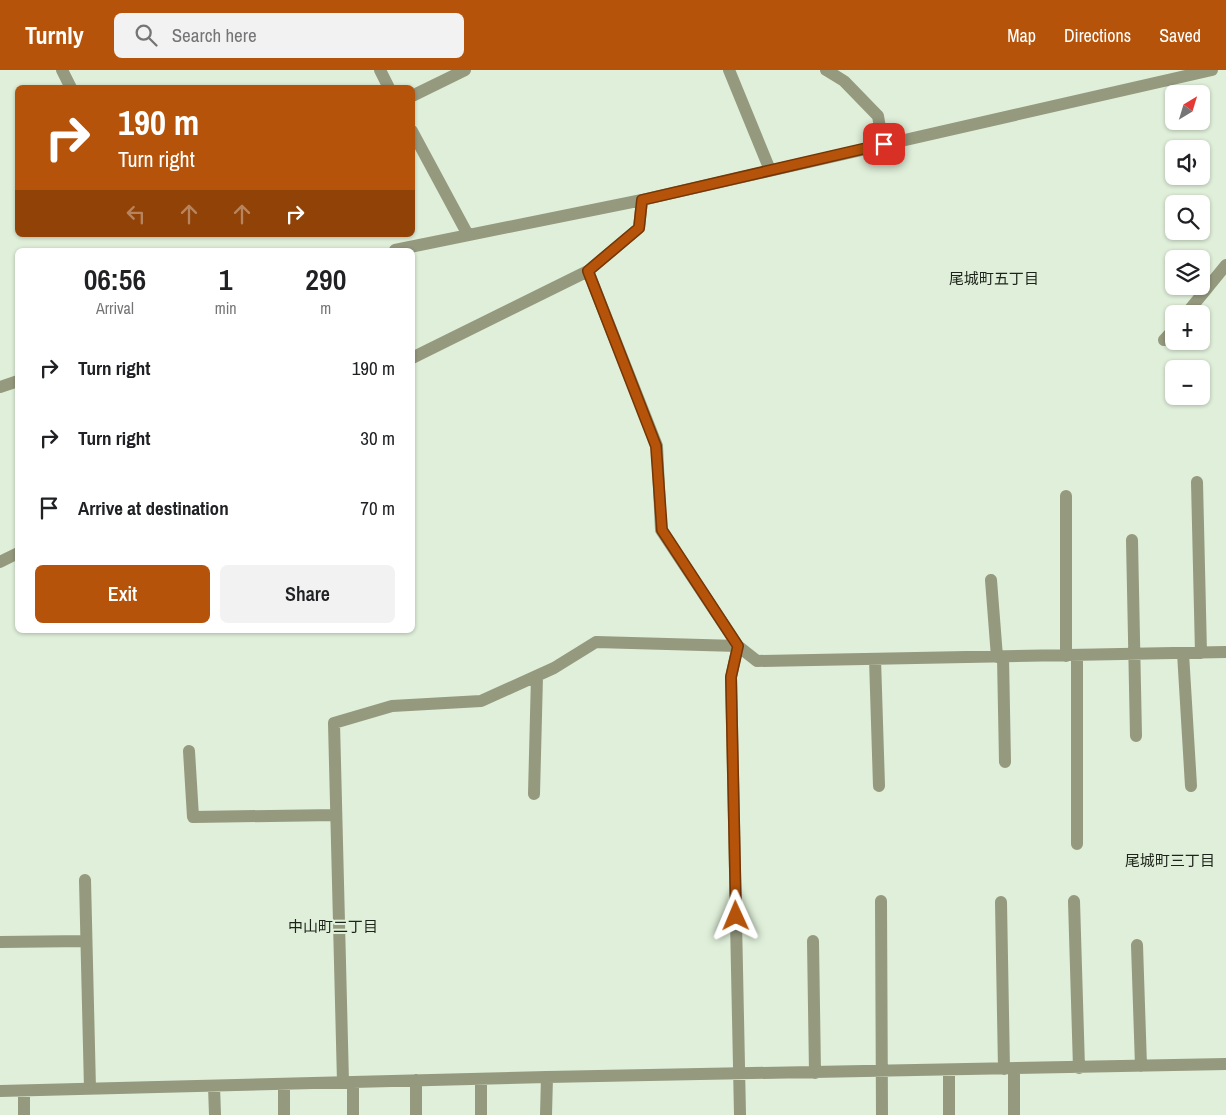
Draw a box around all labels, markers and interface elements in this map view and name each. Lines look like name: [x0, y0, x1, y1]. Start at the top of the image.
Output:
search box: [114, 13, 464, 58]
text: Turnly: [25, 19, 84, 51]
icon: search: [132, 21, 160, 49]
text: Search here: [172, 22, 257, 48]
text: Map: [1007, 23, 1036, 48]
text: Directions: [1064, 23, 1131, 48]
text: Saved: [1159, 23, 1201, 48]
north arrow: [1165, 85, 1210, 130]
map controls: [1165, 85, 1210, 405]
text: 190 m: [118, 99, 199, 146]
icon: right: [35, 105, 100, 170]
pin: [863, 123, 905, 165]
icon: arrive: [870, 130, 898, 158]
button: sound: [1165, 140, 1210, 185]
text: Turn right: [118, 144, 195, 174]
button: search: [1165, 195, 1210, 240]
icon: left: [122, 200, 150, 228]
icon: ahead: [175, 200, 203, 228]
icon: ahead: [228, 200, 256, 228]
icon: right: [281, 200, 309, 228]
button: layers: [1165, 250, 1210, 295]
text: 06:56: [84, 259, 146, 299]
text: 1: [219, 259, 233, 299]
text: 290: [305, 259, 346, 299]
district label: 尾城町五丁目: [949, 268, 1039, 289]
text: Arrival: [96, 297, 134, 319]
text: min: [215, 297, 237, 319]
text: m: [320, 297, 331, 319]
button: +: [1165, 305, 1210, 350]
icon: right: [35, 354, 63, 382]
text: Turn right: [78, 355, 150, 381]
text: 190 m: [352, 355, 395, 381]
button: −: [1165, 360, 1210, 405]
icon: right: [35, 424, 63, 452]
text: Turn right: [78, 425, 150, 451]
text: 30 m: [360, 425, 395, 451]
icon: arrive: [35, 494, 63, 522]
text: Arrive at destination: [78, 495, 229, 521]
text: 70 m: [360, 495, 395, 521]
button: Exit: [35, 565, 210, 623]
button: Share: [220, 565, 395, 623]
district label: 尾城町三丁目: [1125, 850, 1215, 871]
position arrow: [709, 889, 761, 941]
district label: 中山町二丁目: [288, 916, 378, 937]

